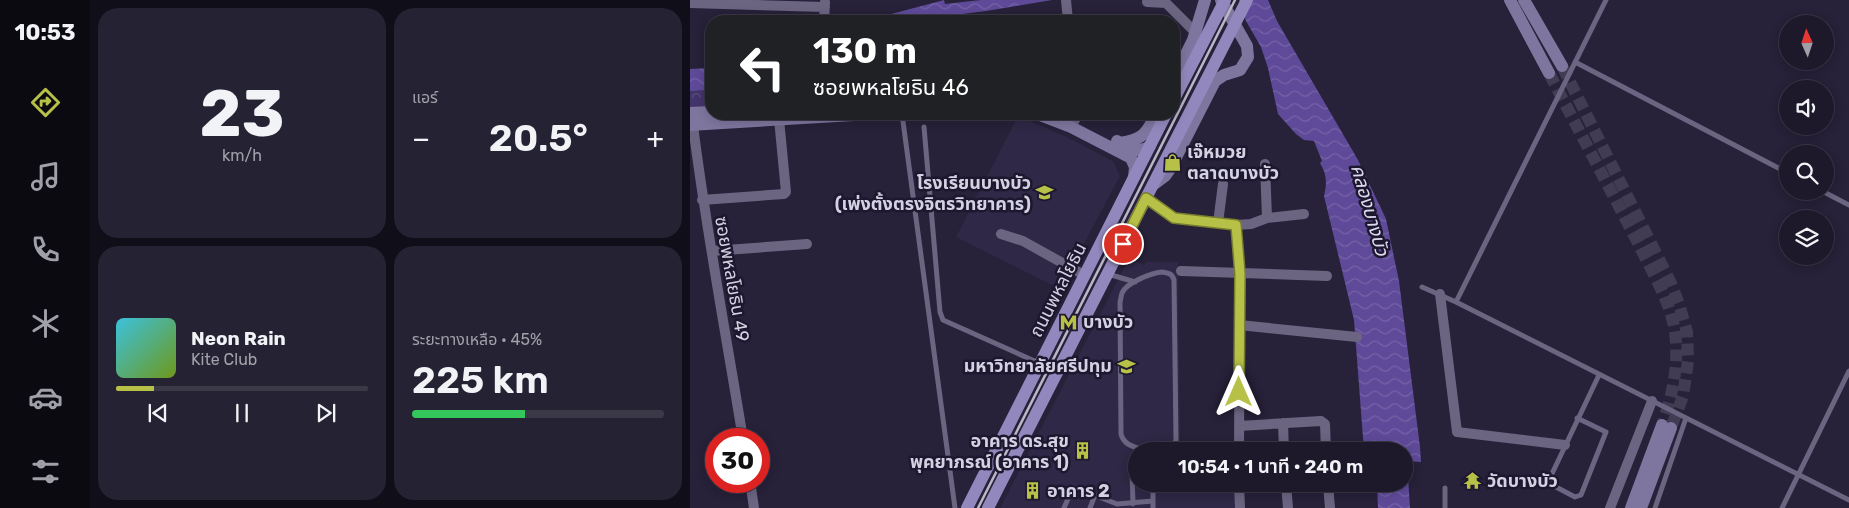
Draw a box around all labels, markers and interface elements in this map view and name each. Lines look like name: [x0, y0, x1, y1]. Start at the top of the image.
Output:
north arrow: [1779, 15, 1834, 70]
map controls: [1779, 15, 1834, 265]
text: 10:53: [14, 19, 76, 46]
text: 130 m: [813, 30, 917, 72]
icon: left: [730, 35, 795, 100]
text: ซอยพหลโยธิน 46: [813, 74, 969, 101]
text: 23: [199, 75, 285, 152]
button: sound: [1779, 80, 1834, 135]
icon: directions: [28, 85, 63, 120]
text: แอร์: [412, 88, 438, 107]
text: 20.5°: [489, 115, 588, 161]
text: −: [412, 122, 430, 155]
text: +: [647, 122, 664, 155]
place label: เจ๊หมวย ตลาดบางบัว: [1187, 141, 1279, 184]
button: search: [1779, 145, 1834, 200]
text: km/h: [222, 146, 262, 165]
shop icon: เจ๊หมวย ตลาดบางบัว: [1163, 152, 1183, 172]
icon: music: [28, 159, 63, 194]
water label: คลองบางบัว: [1346, 162, 1394, 259]
place label: โรงเรียนบางบัว (เพ่งตั้งตรงจิตรวิทยาคาร): [835, 172, 1031, 215]
school or university icon: โรงเรียนบางบัว (เพ่งตั้งตรงจิตรวิทยาคาร): [1035, 183, 1055, 203]
button: layers: [1779, 210, 1834, 265]
street label: ซอยพหลโยธิน 49: [710, 215, 754, 343]
pin: [1102, 223, 1144, 265]
icon: arrive: [1109, 230, 1137, 258]
icon: phone: [28, 232, 63, 267]
street label: ถนนพหลโยธิน: [1025, 239, 1091, 341]
icon: climate: [28, 306, 63, 341]
place label: บางบัว: [1083, 311, 1133, 333]
metro station icon: บางบัว: [1059, 312, 1079, 332]
text: Neon Rain: [191, 327, 286, 350]
text: ระยะทางเหลือ · 45%: [412, 330, 542, 349]
text: Kite Club: [191, 350, 257, 369]
place label: มหาวิทยาลัยศรีปทุม: [964, 355, 1112, 377]
school or university icon: มหาวิทยาลัยศรีปทุม: [1116, 356, 1136, 376]
text: 225 km: [412, 357, 549, 403]
position arrow: [1212, 365, 1264, 417]
icon: car: [28, 380, 63, 415]
icon: previous: [144, 399, 172, 427]
icon: pause: [228, 399, 256, 427]
icon: next: [312, 399, 340, 427]
speed limit sign: 30: [705, 428, 770, 493]
place label: อาคาร ดร.สุข พุคยาภรณ์ (อาคาร 1): [910, 430, 1069, 473]
building icon: อาคาร ดร.สุข พุคยาภรณ์ (อาคาร 1): [1073, 441, 1093, 461]
icon: filters: [28, 454, 63, 489]
text: 10:54 · 1 นาที · 240 m: [1178, 455, 1363, 478]
place label: วัดบางบัว: [1487, 470, 1558, 492]
temple icon: วัดบางบัว: [1463, 471, 1483, 491]
place label: อาคาร 2: [1047, 480, 1110, 502]
building icon: อาคาร 2: [1023, 481, 1043, 501]

